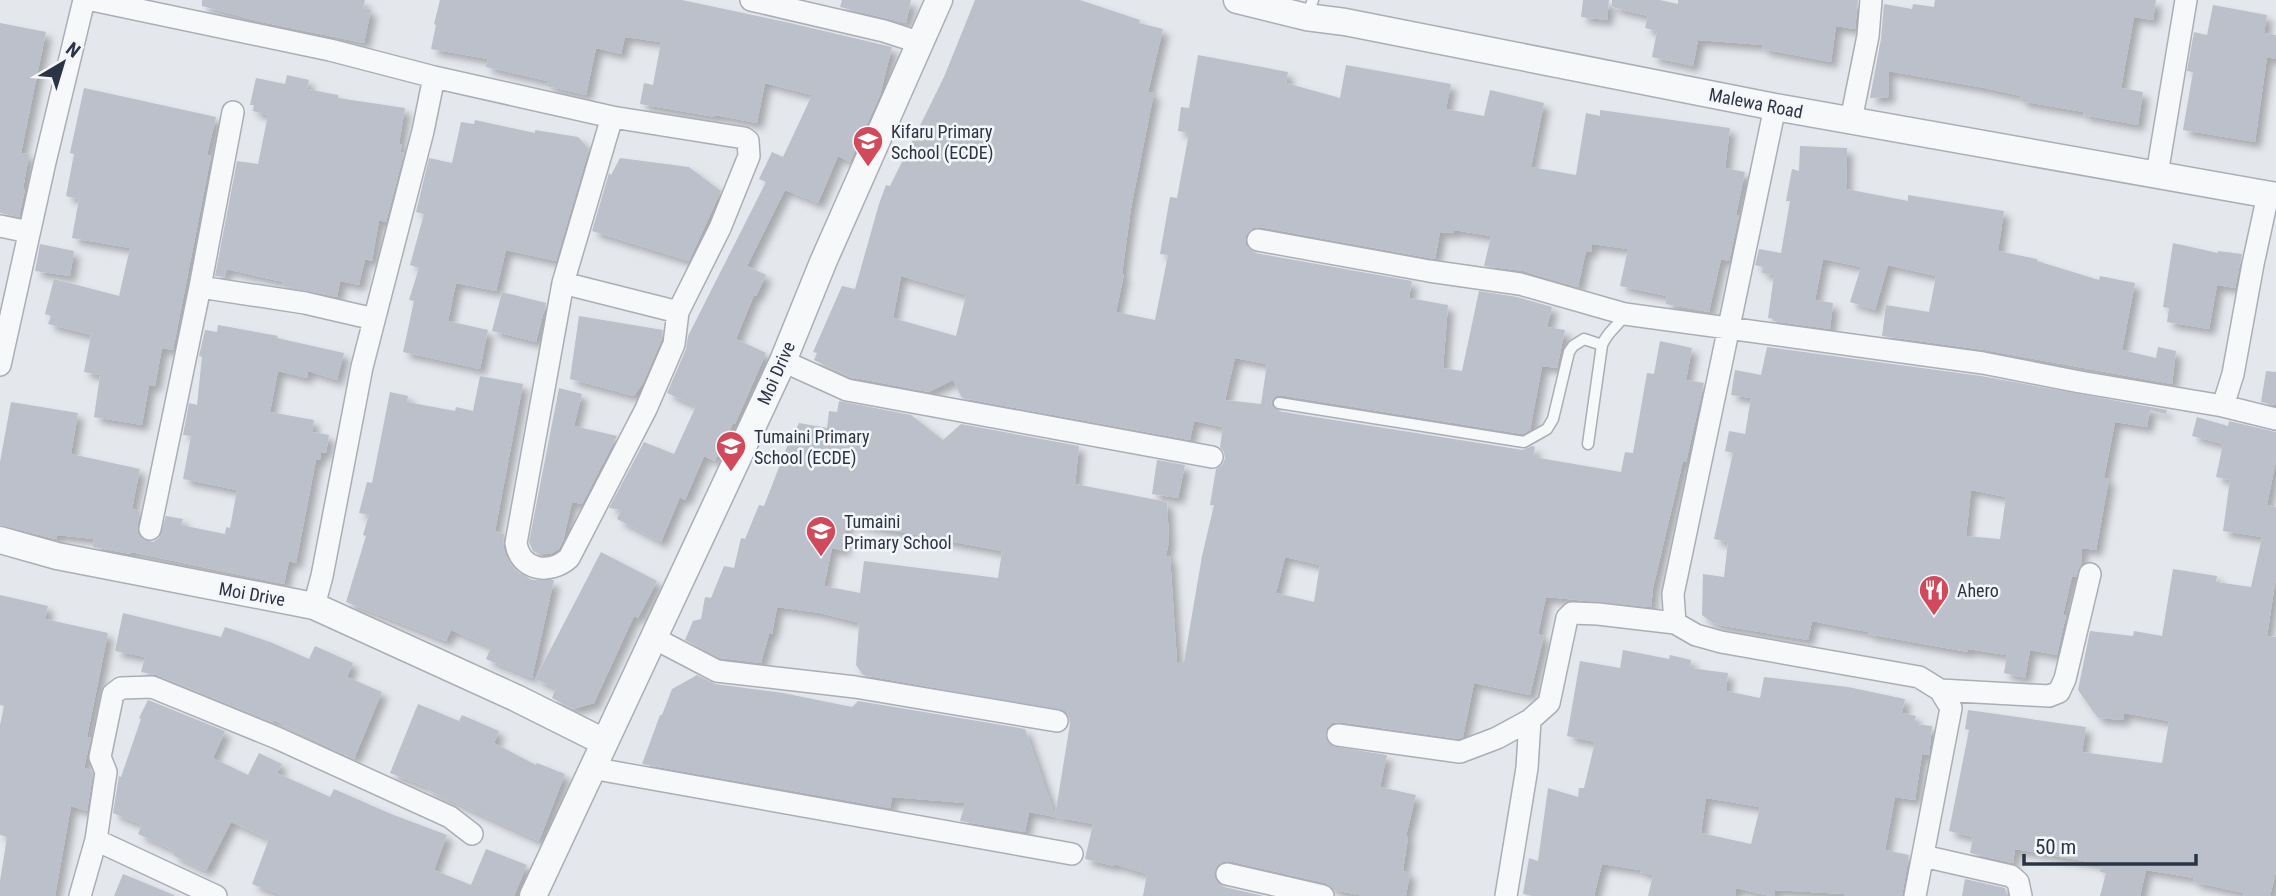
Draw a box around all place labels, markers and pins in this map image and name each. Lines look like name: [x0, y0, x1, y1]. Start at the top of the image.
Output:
place label: Kifaru Primary School (ECDE): [891, 121, 993, 164]
school or university icon: Kifaru Primary School (ECDE): [851, 124, 885, 168]
place label: Tumaini Primary School (ECDE): [754, 426, 870, 469]
school or university icon: Tumaini Primary School (ECDE): [714, 429, 748, 473]
place label: Tumaini Primary School: [844, 511, 952, 553]
school or university icon: Tumaini Primary School: [804, 514, 838, 558]
restaurant icon: Ahero: [1917, 573, 1951, 617]
place label: Ahero: [1957, 580, 1999, 601]

